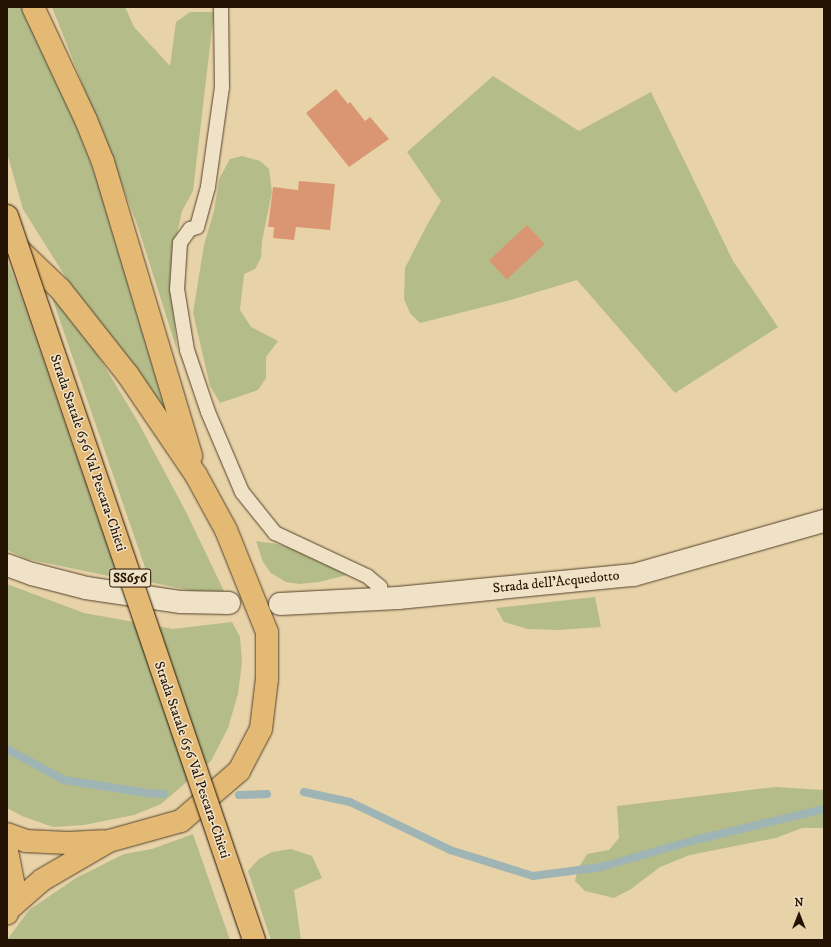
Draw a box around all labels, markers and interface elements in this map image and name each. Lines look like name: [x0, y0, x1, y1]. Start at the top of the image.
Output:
street label: Strada Statale 656 Val Pescara-Chieti: [46, 352, 130, 554]
road number: SS656: [109, 567, 151, 589]
street label: Strada dell'Acquedotto: [492, 567, 620, 597]
street label: Strada Statale 656 Val Pescara-Chieti: [150, 659, 234, 861]
north arrow: [779, 895, 819, 935]
text: N: [794, 896, 804, 910]

